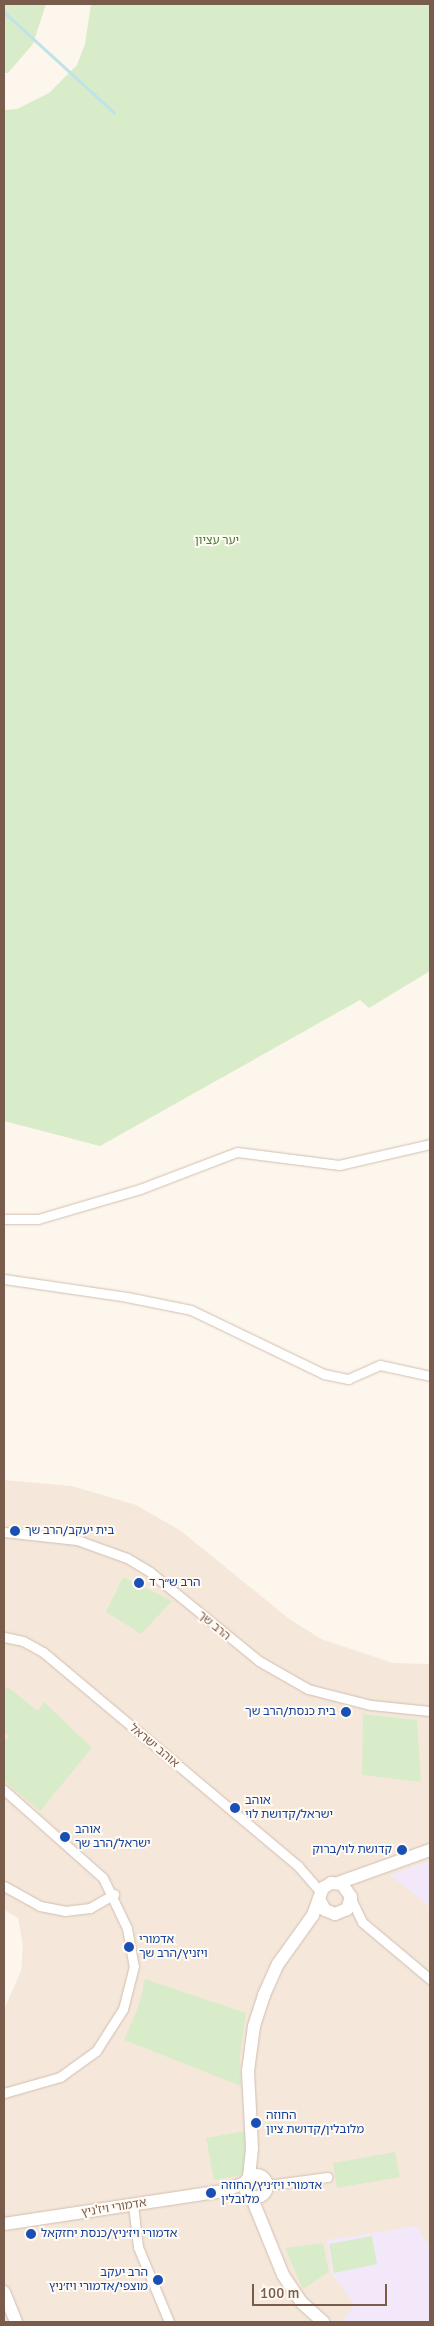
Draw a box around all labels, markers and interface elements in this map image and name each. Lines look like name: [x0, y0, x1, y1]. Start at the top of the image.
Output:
park label: יער עציון: [195, 534, 239, 548]
place label: בית יעקב/הרב שך: [25, 1524, 114, 1538]
marker: בית יעקב/הרב שך: [9, 1525, 21, 1537]
place label: הרב ש״ך ד: [149, 1576, 201, 1590]
marker: הרב ש״ך ד: [133, 1577, 145, 1589]
street label: הרב שך: [195, 1608, 233, 1644]
place label: בית כנסת/הרב שך: [245, 1705, 336, 1719]
marker: בית כנסת/הרב שך: [340, 1706, 352, 1718]
street label: אוהב ישראל: [126, 1721, 182, 1771]
place label: אוהב ישראל/קדושת לוי: [245, 1794, 333, 1822]
marker: אוהב ישראל/קדושת לוי: [229, 1802, 241, 1814]
place label: אוהב ישראל/הרב שך: [75, 1823, 150, 1851]
marker: אוהב ישראל/הרב שך: [59, 1831, 71, 1843]
place label: קדושת לוי/ברוק: [312, 1843, 392, 1857]
marker: קדושת לוי/ברוק: [396, 1844, 408, 1856]
place label: אדמורי ויזניץ/הרב שך: [139, 1933, 208, 1961]
marker: אדמורי ויזניץ/הרב שך: [123, 1941, 135, 1953]
place label: החוזה מלובלין/קדושת ציון: [266, 2109, 364, 2137]
marker: החוזה מלובלין/קדושת ציון: [250, 2117, 262, 2129]
place label: אדמורי ויז׳ניץ/החוזה מלובלין: [221, 2179, 322, 2207]
marker: אדמורי ויז׳ניץ/החוזה מלובלין: [205, 2187, 217, 2199]
street label: אדמורי ויז'ניץ: [80, 2196, 148, 2220]
place label: אדמורי ויז׳ניץ/כנסת יחזקאל: [41, 2227, 177, 2241]
marker: אדמורי ויז׳ניץ/כנסת יחזקאל: [25, 2228, 37, 2240]
place label: הרב יעקב מוצפי/אדמורי ויז׳ניץ: [49, 2266, 148, 2294]
marker: הרב יעקב מוצפי/אדמורי ויז׳ניץ: [152, 2274, 164, 2286]
scale bar: [254, 2274, 389, 2306]
text: 100 m: [260, 2284, 300, 2302]

